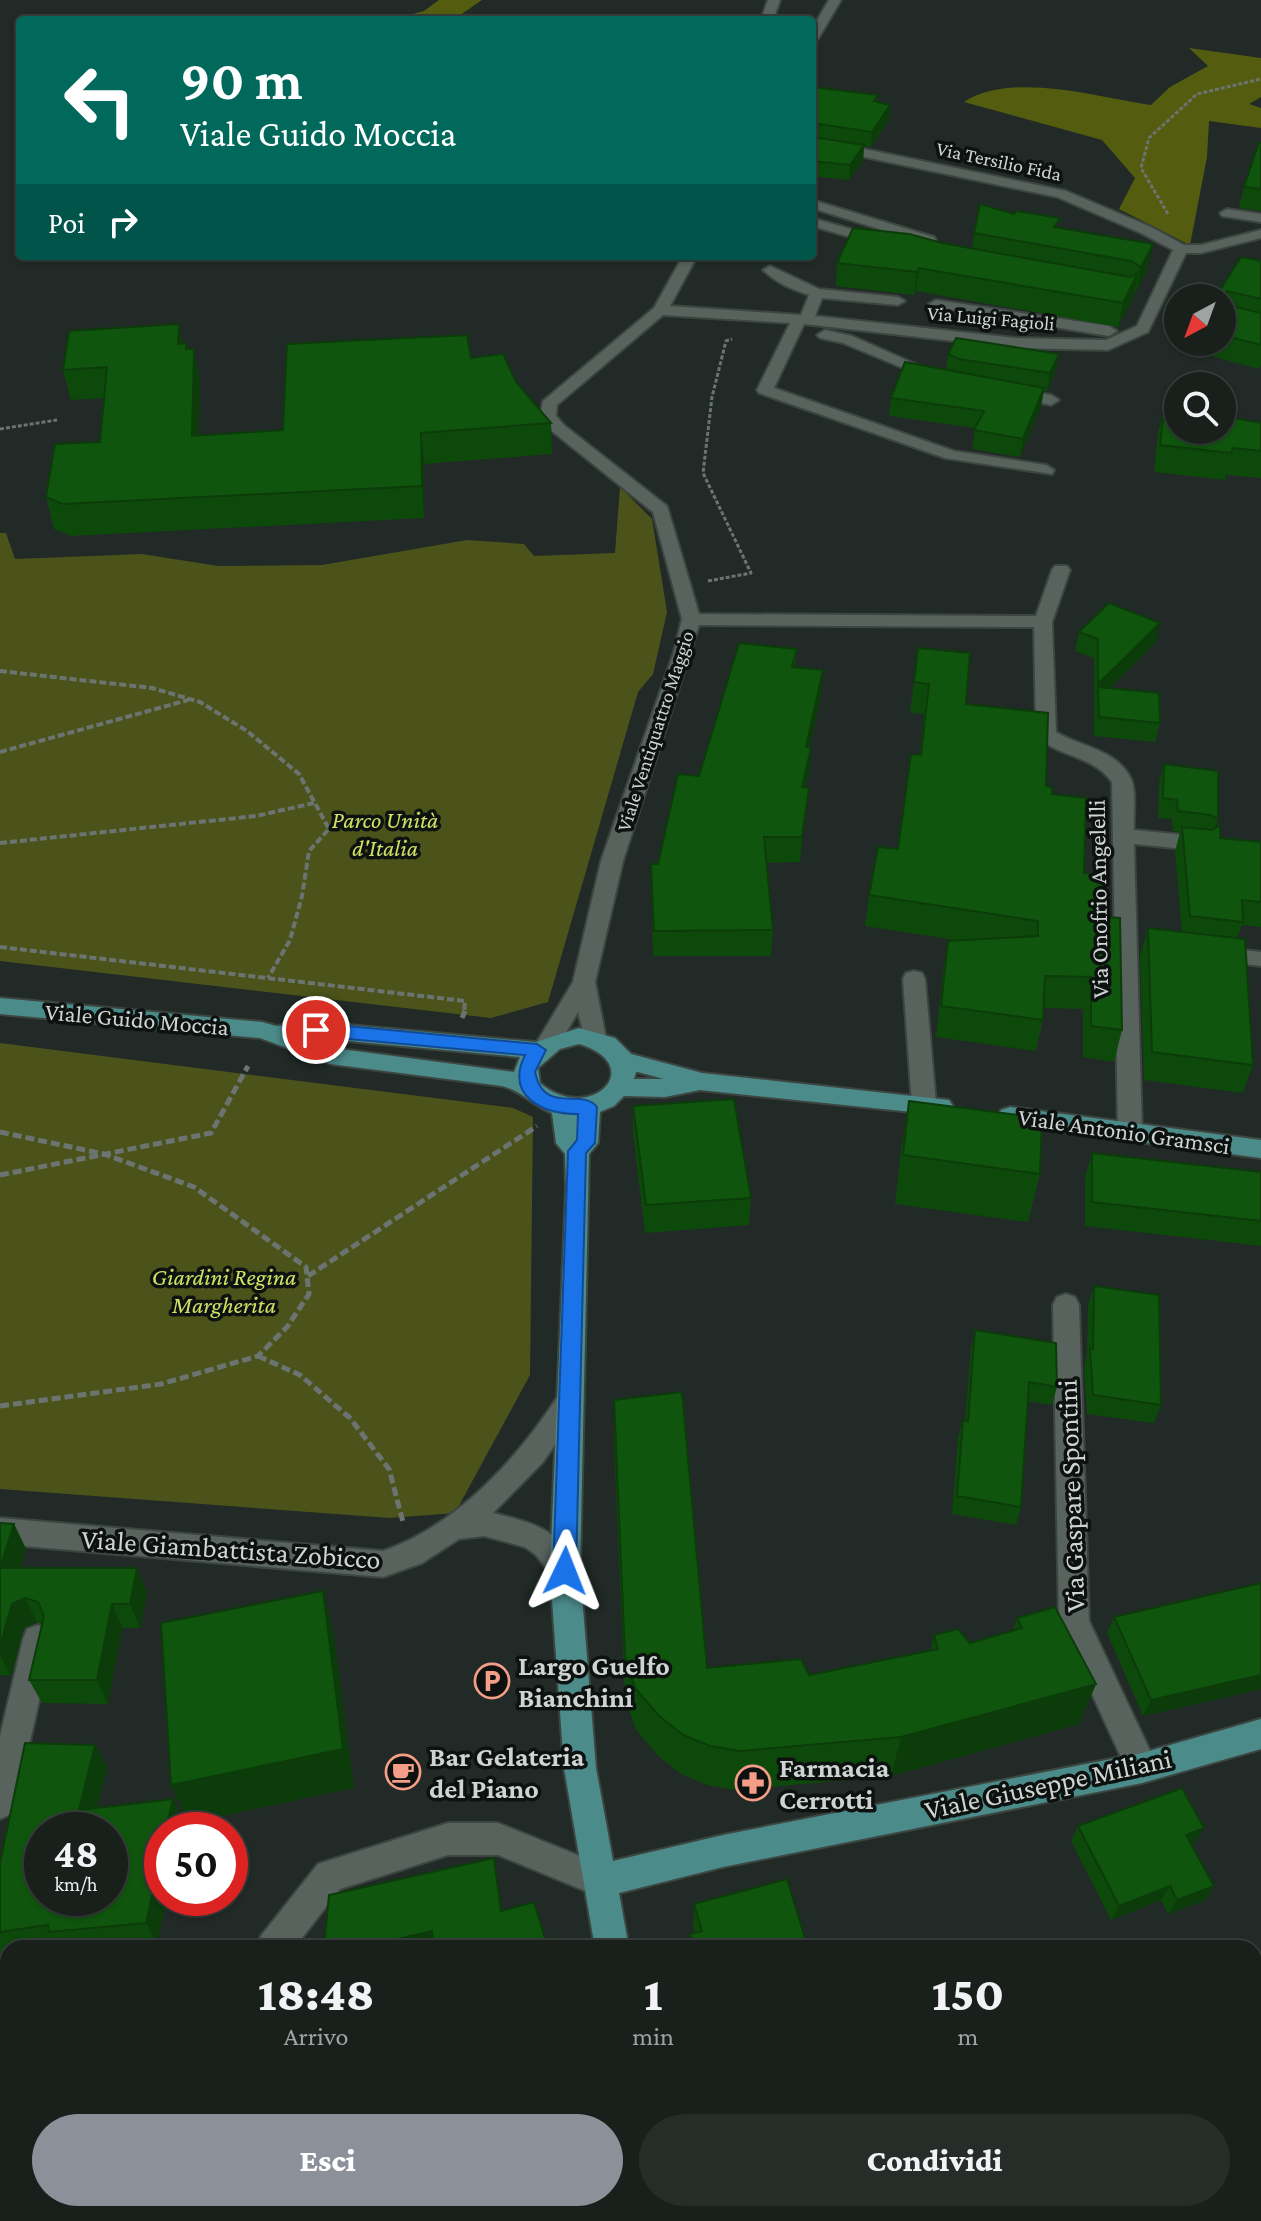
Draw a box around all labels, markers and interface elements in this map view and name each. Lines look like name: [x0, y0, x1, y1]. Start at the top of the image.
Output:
icon: left: [48, 48, 152, 152]
text: 90 m: [180, 49, 303, 111]
text: Viale Guido Moccia: [180, 114, 456, 154]
street label: Via Tersilio Fida: [934, 137, 1064, 185]
icon: right: [101, 200, 145, 244]
text: Poi: [48, 206, 85, 239]
north arrow: [1164, 284, 1236, 356]
map controls: [1164, 284, 1236, 444]
street label: Via Luigi Fagioli: [926, 301, 1056, 336]
button: search: [1164, 372, 1236, 444]
street label: Viale Ventiquattro Maggio: [612, 628, 699, 834]
street label: Via Onofrio Angelelli: [1083, 799, 1113, 999]
park label: Parco Unità d'Italia: [332, 806, 438, 861]
pin: [282, 996, 350, 1064]
street label: Viale Guido Moccia: [44, 998, 230, 1040]
icon: arrive: [294, 1008, 338, 1052]
street label: Viale Antonio Gramsci: [1017, 1103, 1231, 1159]
park label: Giardini Regina Margherita: [152, 1263, 296, 1318]
street label: Via Gaspare Spontini: [1051, 1379, 1091, 1613]
street label: Viale Giambattista Zobicco: [80, 1523, 382, 1575]
position arrow: [523, 1529, 607, 1613]
place label: Largo Guelfo Bianchini: [518, 1650, 670, 1713]
parking icon: Largo Guelfo Bianchini: [473, 1662, 511, 1700]
place label: Bar Gelateria del Piano: [429, 1741, 585, 1804]
street label: Viale Giuseppe Miliani: [922, 1743, 1174, 1825]
place label: Farmacia Cerrotti: [779, 1752, 890, 1815]
cafe icon: Bar Gelateria del Piano: [384, 1753, 422, 1791]
pharmacy icon: Farmacia Cerrotti: [734, 1764, 772, 1802]
speed limit sign: 50: [144, 1812, 248, 1916]
text: 48: [54, 1831, 98, 1876]
text: km/h: [54, 1873, 98, 1895]
text: 18:48: [258, 1967, 375, 2020]
text: 1: [644, 1967, 663, 2020]
text: 150: [932, 1967, 1004, 2020]
text: Arrivo: [284, 2022, 349, 2051]
text: min: [632, 2022, 674, 2051]
text: m: [958, 2022, 978, 2051]
button: Esci: [32, 2114, 623, 2206]
button: Condividi: [639, 2114, 1230, 2206]

